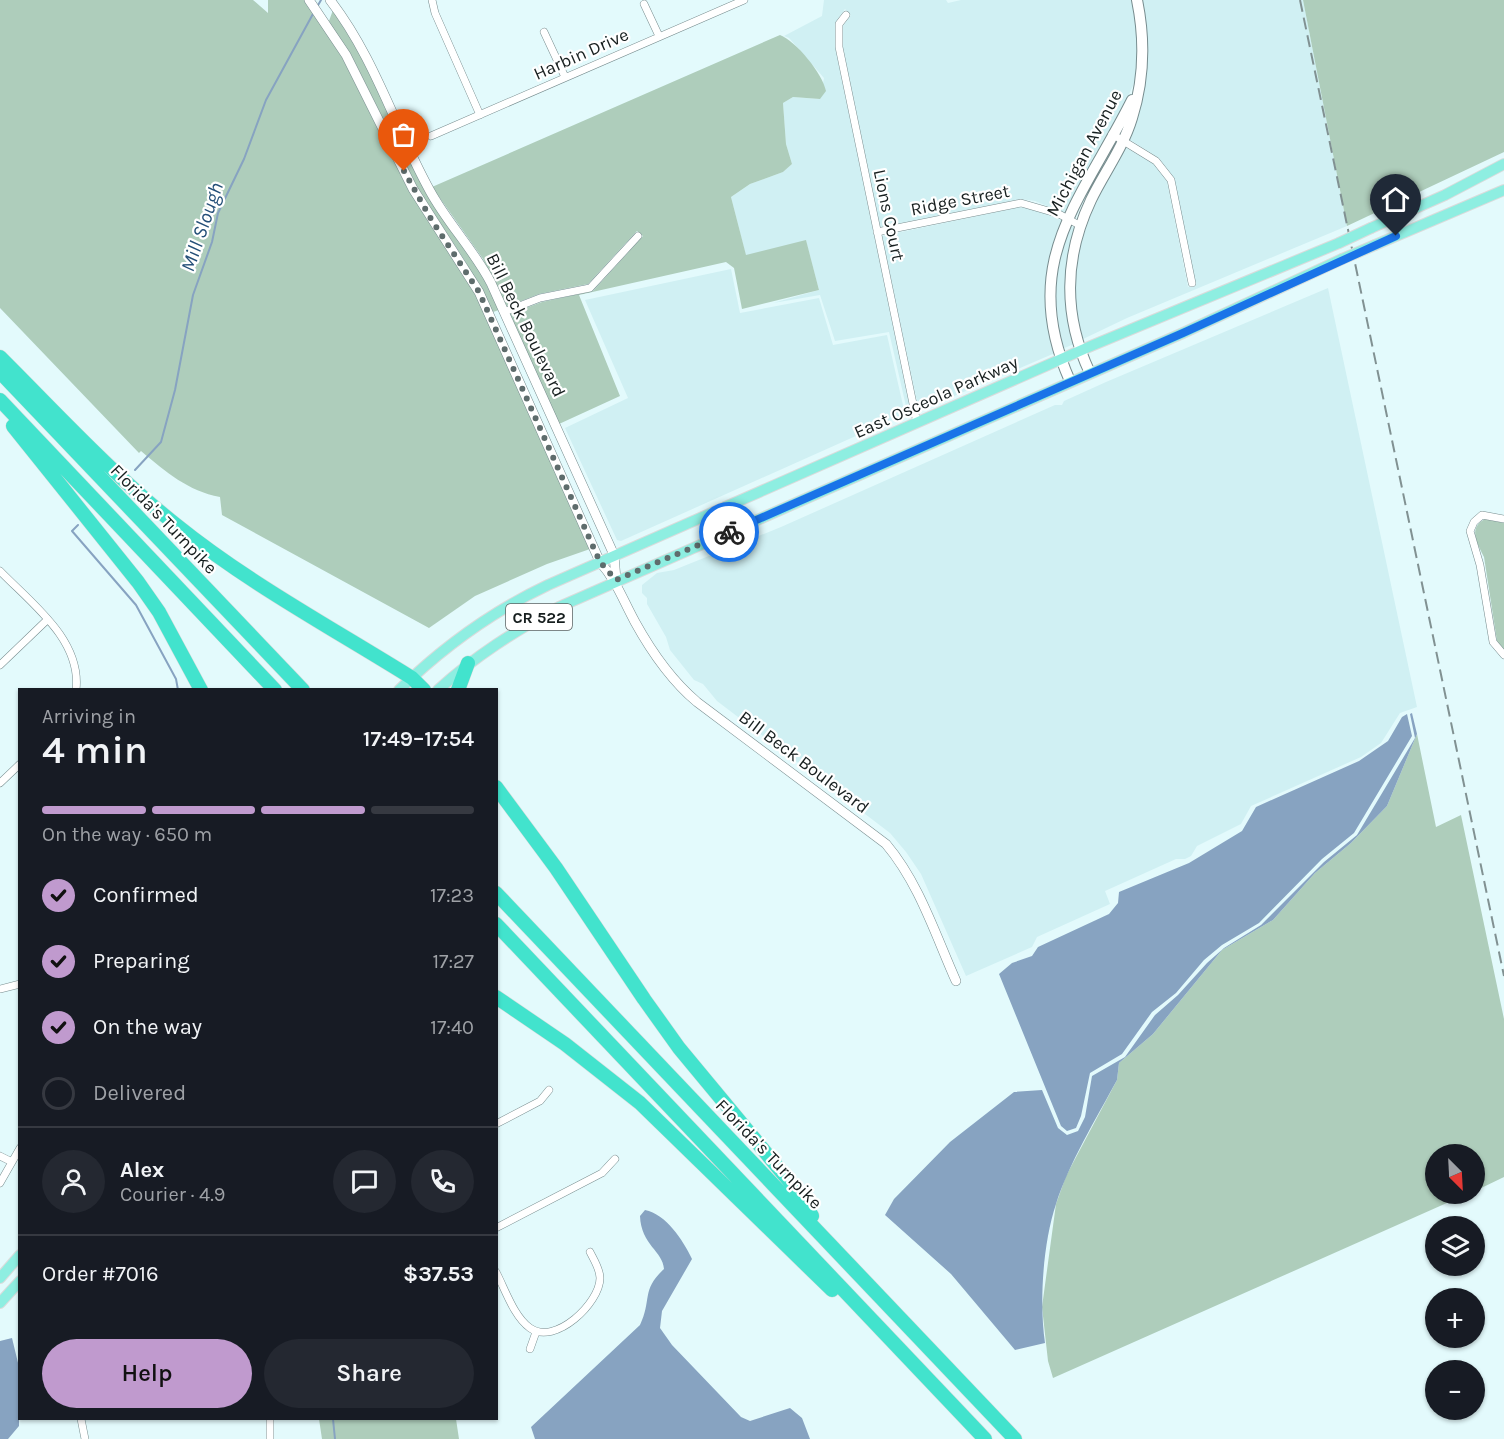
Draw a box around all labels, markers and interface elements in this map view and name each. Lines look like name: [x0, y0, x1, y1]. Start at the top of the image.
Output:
street label: Harbin Drive: [530, 23, 632, 85]
street label: Michigan Avenue: [1041, 86, 1127, 220]
pin: [378, 109, 429, 171]
icon: bag: [387, 118, 420, 151]
street label: Lions Court: [869, 167, 910, 263]
pin: [1370, 174, 1421, 236]
water label: Mill Slough: [176, 179, 228, 275]
street label: Ridge Street: [909, 180, 1011, 220]
icon: home: [1379, 183, 1412, 216]
street label: Bill Beck Boulevard: [482, 249, 570, 401]
street label: East Osceola Parkway: [851, 351, 1022, 443]
street label: Florida's Turnpike: [106, 459, 222, 579]
courier: [699, 502, 759, 562]
icon: bike: [713, 516, 746, 549]
road number: CR 522: [506, 604, 572, 630]
text: Arriving in: [42, 705, 136, 728]
street label: Bill Beck Boulevard: [735, 706, 873, 818]
text: 17:49–17:54: [363, 726, 474, 752]
text: 4 min: [42, 727, 148, 773]
text: On the way · 650 m: [42, 823, 212, 846]
icon: check: [42, 879, 75, 912]
text: Confirmed: [93, 882, 199, 908]
text: 17:23: [430, 884, 474, 907]
icon: check: [42, 945, 75, 978]
text: Preparing: [93, 948, 190, 974]
text: 17:27: [432, 950, 474, 973]
icon: check: [42, 1011, 75, 1044]
text: On the way: [93, 1014, 202, 1040]
text: 17:40: [430, 1016, 474, 1039]
text: Delivered: [93, 1080, 186, 1106]
street label: Florida's Turnpike: [711, 1094, 827, 1214]
north arrow: [1425, 1144, 1485, 1204]
map controls: [1425, 1144, 1485, 1420]
button: person: [42, 1150, 105, 1213]
button: chat: [333, 1150, 396, 1213]
button: phone: [411, 1150, 474, 1213]
text: Alex: [120, 1157, 164, 1183]
text: Courier · 4.9: [120, 1183, 225, 1206]
button: layers: [1425, 1216, 1485, 1276]
text: Order #7016: [42, 1261, 159, 1287]
text: $37.53: [403, 1261, 474, 1287]
button: +: [1425, 1288, 1485, 1348]
button: Help: [42, 1339, 252, 1408]
button: Share: [264, 1339, 474, 1408]
button: −: [1425, 1360, 1485, 1420]

